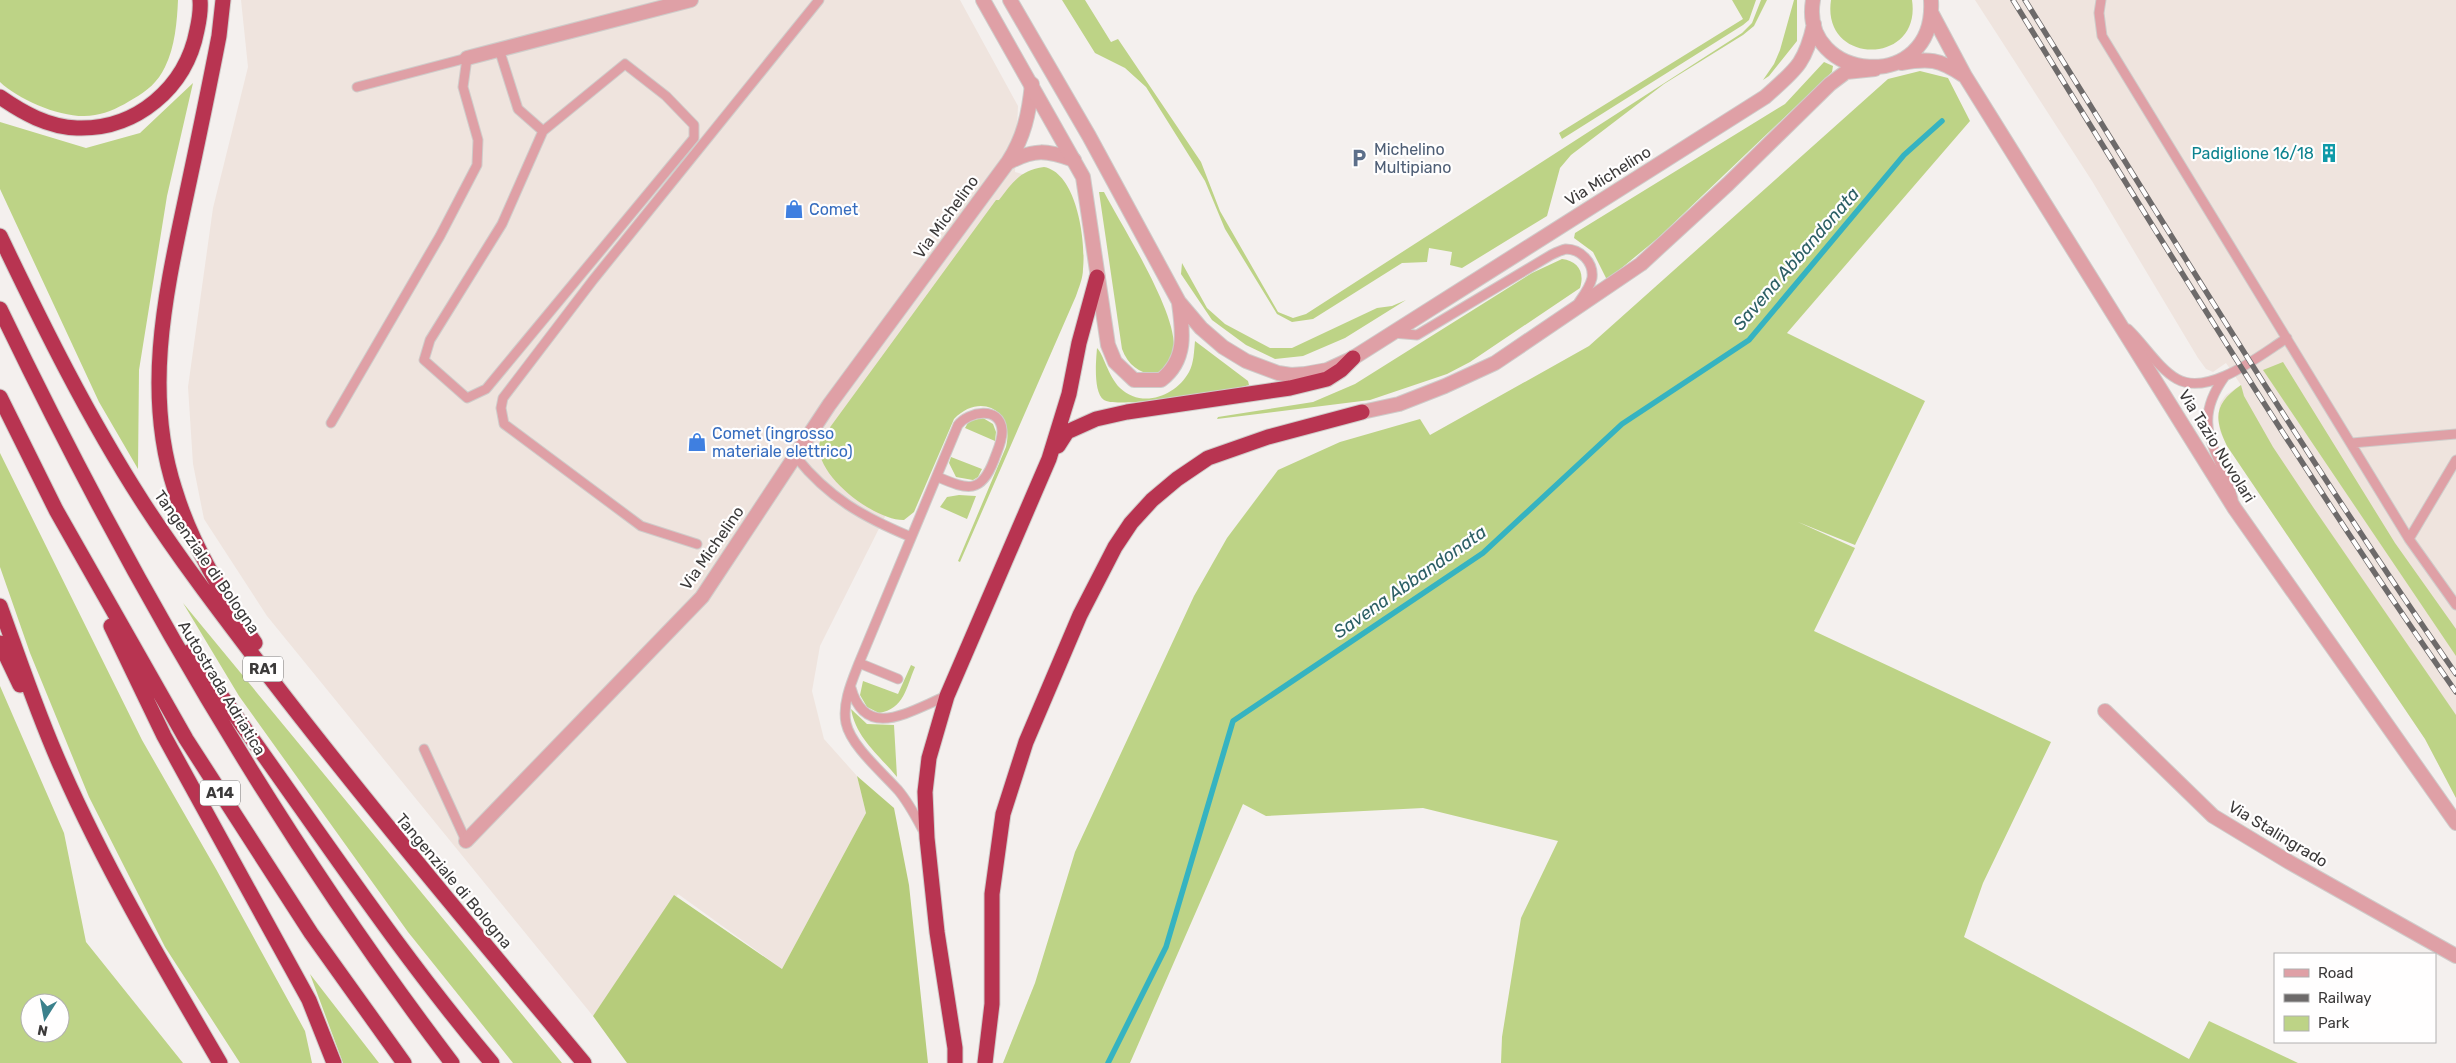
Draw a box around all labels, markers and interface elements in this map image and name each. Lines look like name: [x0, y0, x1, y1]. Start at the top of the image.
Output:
place label: Michelino Multipiano: [1374, 140, 1451, 177]
street label: Via Michelino: [1561, 142, 1655, 210]
building icon: Padiglione 16/18: [2318, 142, 2340, 164]
place label: Padiglione 16/18: [2191, 144, 2314, 163]
parking icon: Michelino Multipiano: [1348, 147, 1370, 169]
street label: Via Michelino: [910, 172, 982, 262]
water label: Savena Abbandonata: [1728, 183, 1864, 335]
shop icon: Comet: [783, 198, 805, 220]
place label: Comet: [809, 200, 858, 219]
street label: Via Tazio Nuvolari: [2175, 386, 2259, 506]
place label: Comet (ingrosso materiale elettrico): [712, 424, 853, 461]
shop icon: Comet (ingrosso materiale elettrico): [686, 431, 708, 453]
street label: Tangenziale di Bologna: [150, 487, 264, 637]
street label: Via Michelino: [676, 502, 748, 594]
water label: Savena Abbandonata: [1329, 521, 1491, 643]
street label: Autostrada Adriatica: [174, 617, 270, 759]
road number: RA1: [243, 656, 283, 682]
road number: A14: [200, 780, 240, 806]
street label: Via Stalingrado: [2225, 797, 2331, 871]
street label: Tangenziale di Bologna: [392, 810, 516, 952]
legend: [2274, 953, 2436, 1043]
text: Road: [2318, 964, 2354, 982]
text: Railway: [2318, 989, 2372, 1007]
north arrow: [20, 993, 70, 1043]
text: Park: [2318, 1014, 2349, 1032]
text: N: [36, 1021, 49, 1040]

